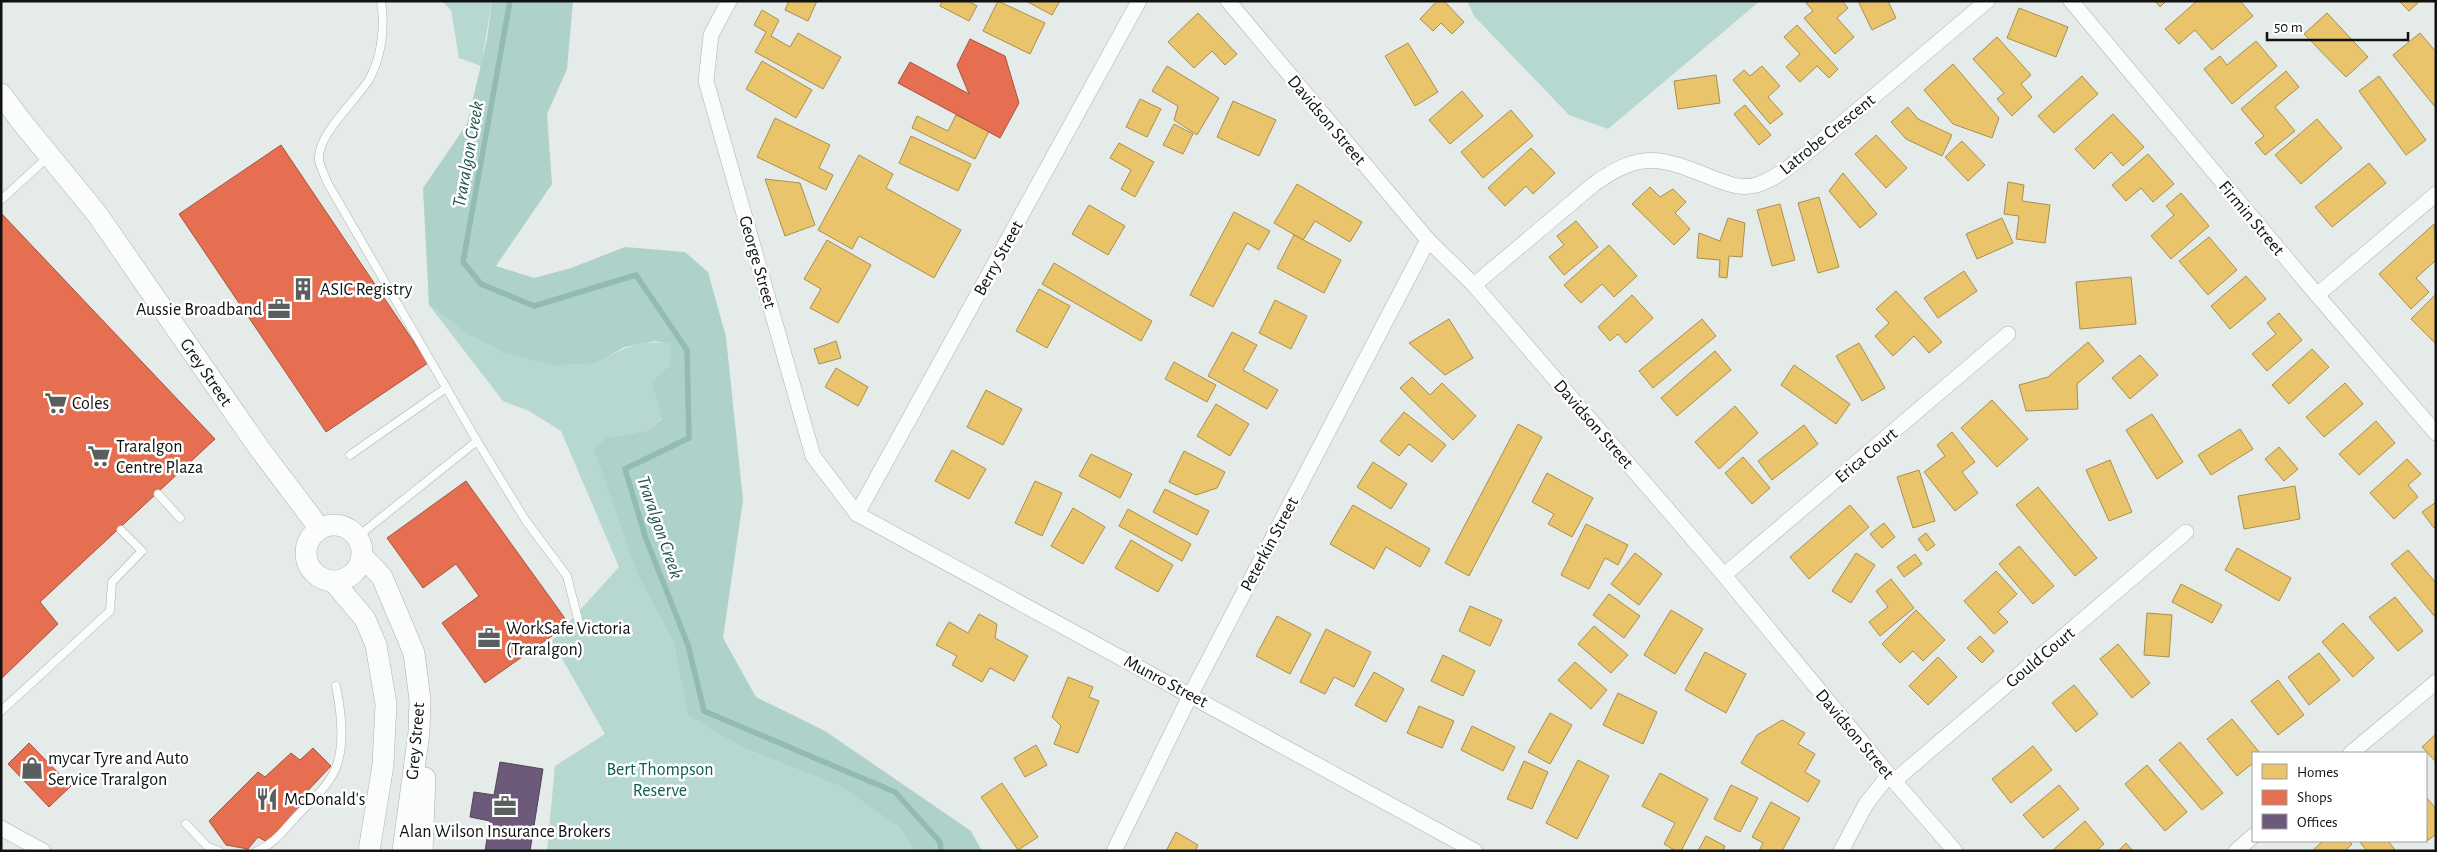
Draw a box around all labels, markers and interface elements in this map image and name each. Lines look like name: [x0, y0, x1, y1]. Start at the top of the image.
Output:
scale bar: [2267, 10, 2408, 42]
text: 50 m: [2274, 20, 2303, 35]
street label: Davidson Street: [1284, 72, 1369, 169]
street label: Latrobe Crescent: [1777, 91, 1879, 178]
water label: Traralgon Creek: [450, 99, 487, 209]
street label: Firmin Street: [2215, 178, 2288, 260]
street label: George Street: [735, 214, 779, 311]
street label: Berry Street: [971, 218, 1027, 299]
building icon: ASIC Registry: [290, 276, 316, 302]
place label: ASIC Registry: [320, 281, 413, 299]
office icon: Aussie Broadband: [266, 296, 292, 322]
place label: Aussie Broadband: [136, 301, 262, 319]
street label: Grey Street: [176, 336, 235, 410]
street label: Davidson Street: [1550, 377, 1637, 473]
supermarket icon: Coles: [43, 390, 69, 416]
place label: Coles: [72, 395, 109, 413]
street label: Erica Court: [1832, 425, 1901, 487]
place label: Traralgon Centre Plaza: [116, 438, 203, 477]
supermarket icon: Traralgon Centre Plaza: [86, 443, 112, 469]
water label: Traralgon Creek: [633, 474, 686, 582]
street label: Peterkin Street: [1238, 494, 1302, 594]
place label: WorkSafe Victoria (Traralgon): [506, 620, 631, 659]
street label: Gould Court: [2003, 624, 2079, 692]
office icon: WorkSafe Victoria (Traralgon): [476, 625, 502, 651]
street label: Munro Street: [1121, 652, 1211, 712]
street label: Davidson Street: [1812, 686, 1897, 783]
street label: Grey Street: [404, 701, 428, 781]
place label: mycar Tyre and Auto Service Traralgon: [48, 750, 189, 789]
legend: [2252, 752, 2427, 842]
shop icon: mycar Tyre and Auto Service Traralgon: [19, 755, 45, 781]
park label: Bert Thompson Reserve: [606, 761, 714, 800]
text: Homes: [2297, 765, 2339, 780]
restaurant icon: McDonald's: [254, 786, 280, 812]
text: Shops: [2297, 790, 2332, 805]
place label: McDonald's: [284, 791, 366, 809]
office icon: Alan Wilson Insurance Brokers: [492, 793, 518, 819]
text: Offices: [2297, 815, 2338, 830]
place label: Alan Wilson Insurance Brokers: [399, 823, 611, 841]

